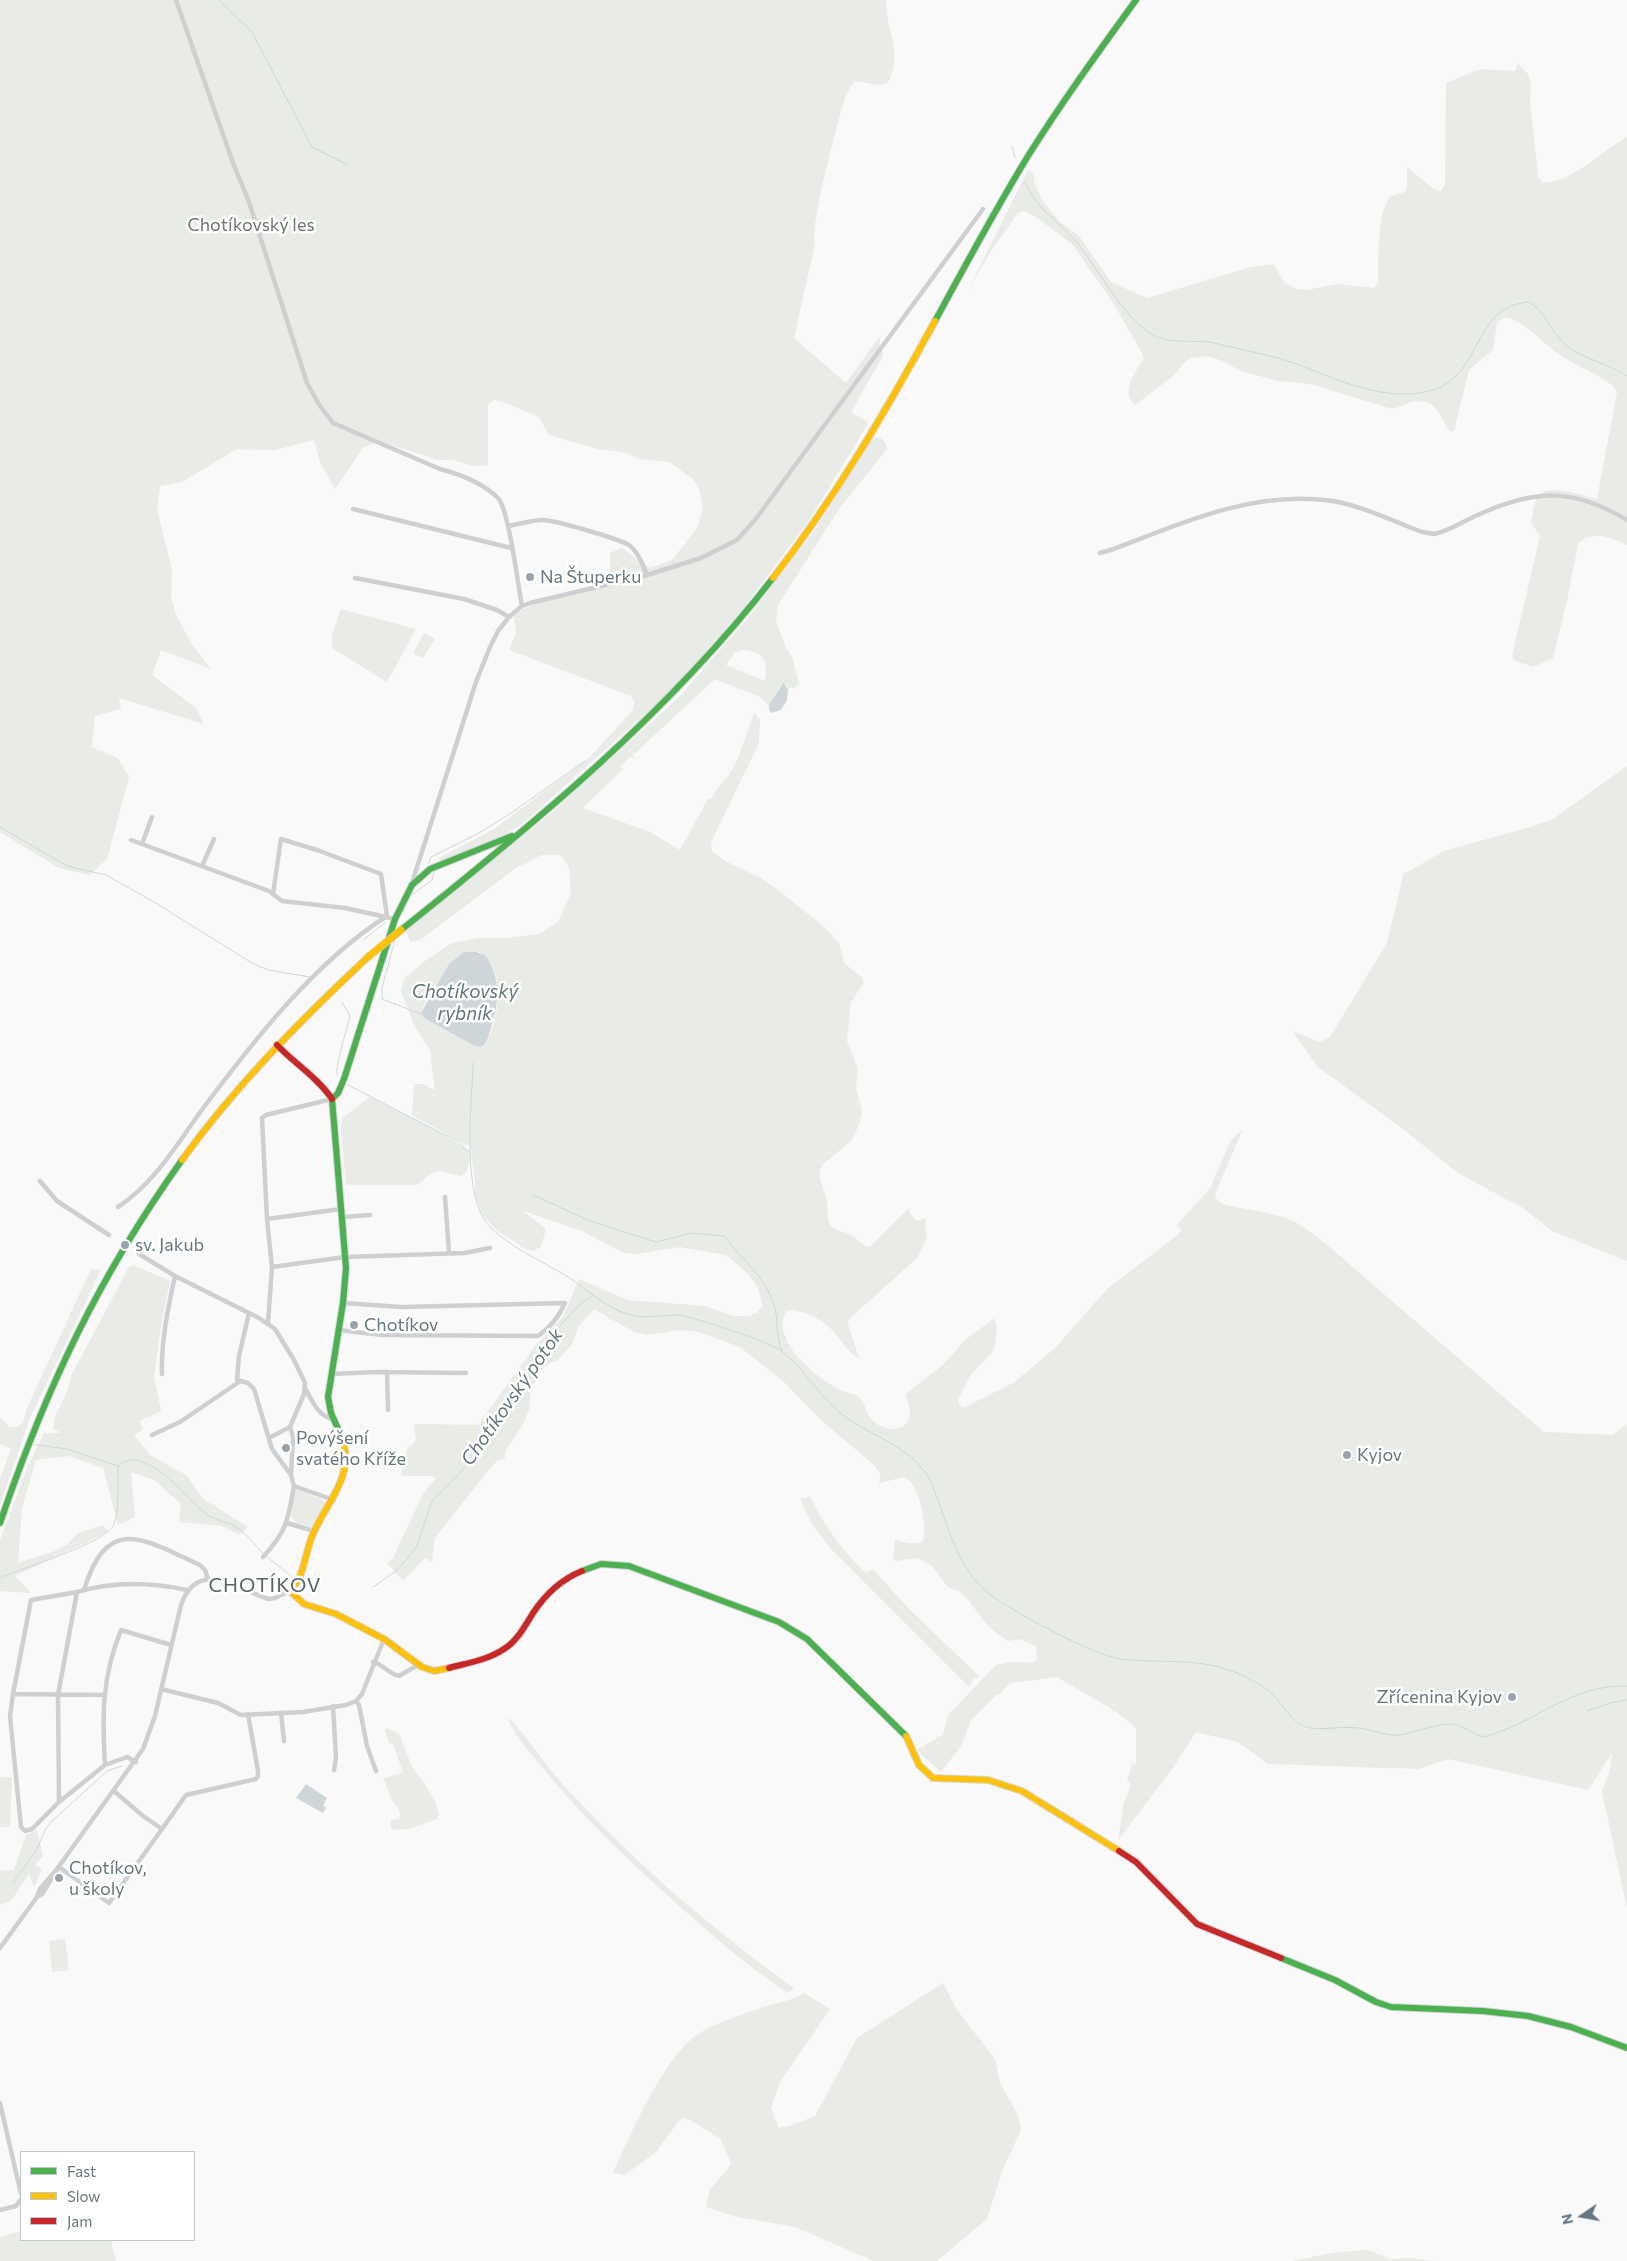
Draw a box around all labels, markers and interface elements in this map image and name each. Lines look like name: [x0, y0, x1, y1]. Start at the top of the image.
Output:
park label: Chotíkovský les: [187, 214, 315, 236]
place label: Na Štuperku: [540, 566, 641, 588]
marker: Na Štuperku: [524, 571, 536, 583]
water label: Chotíkovský rybník: [412, 981, 518, 1025]
place label: sv. Jakub: [135, 1234, 204, 1256]
marker: sv. Jakub: [119, 1239, 131, 1251]
place label: Chotíkov: [364, 1314, 438, 1336]
marker: Chotíkov: [348, 1319, 360, 1331]
water label: Chotíkovský potok: [456, 1324, 568, 1470]
place label: Povýšení svatého Kříže: [296, 1427, 406, 1470]
marker: Povýšení svatého Kříže: [280, 1442, 292, 1454]
place label: Kyjov: [1357, 1444, 1402, 1466]
marker: Kyjov: [1341, 1449, 1353, 1461]
district label: CHOTÍKOV: [207, 1573, 323, 1597]
place label: Zřícenina Kyjov: [1377, 1686, 1502, 1708]
marker: Zřícenina Kyjov: [1506, 1691, 1518, 1703]
place label: Chotíkov, u školy: [69, 1857, 147, 1900]
marker: Chotíkov, u školy: [53, 1872, 65, 1884]
legend: [20, 2151, 195, 2241]
text: Fast: [67, 2162, 96, 2180]
text: Slow: [67, 2187, 100, 2205]
north arrow: [1557, 2191, 1607, 2241]
text: Jam: [67, 2212, 92, 2230]
text: N: [1557, 2212, 1576, 2226]

